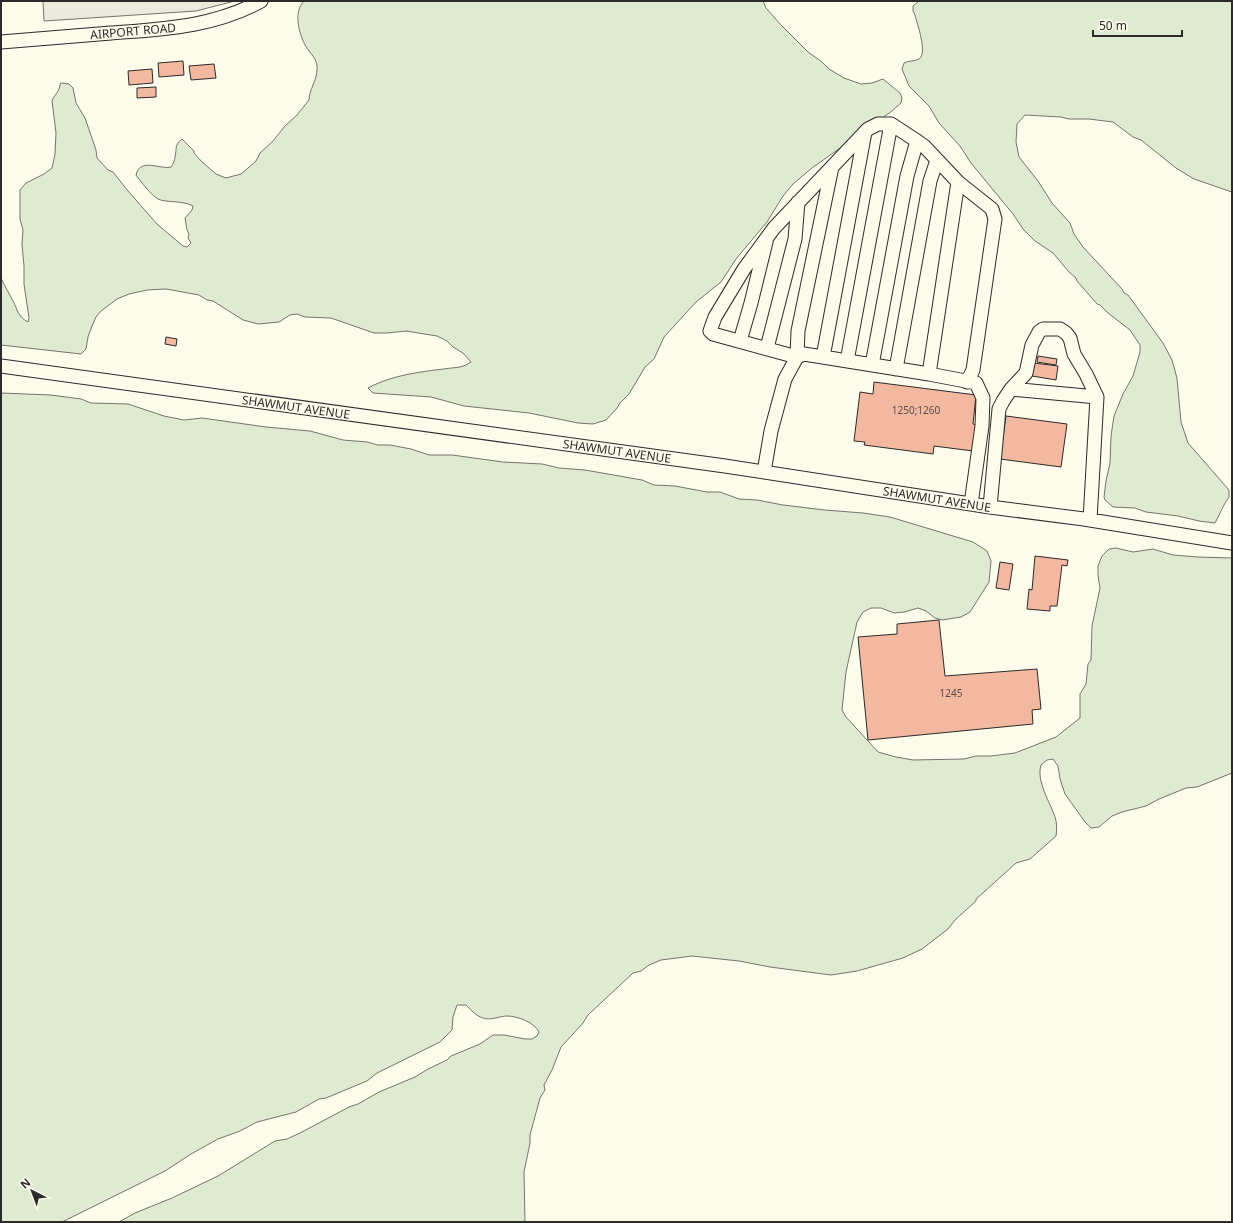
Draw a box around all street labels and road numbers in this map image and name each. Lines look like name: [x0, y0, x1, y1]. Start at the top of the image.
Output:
street label: AIRPORT ROAD: [89, 19, 177, 43]
street label: SHAWMUT AVENUE: [241, 391, 351, 423]
street label: SHAWMUT AVENUE: [562, 435, 672, 467]
street label: SHAWMUT AVENUE: [882, 482, 992, 516]

